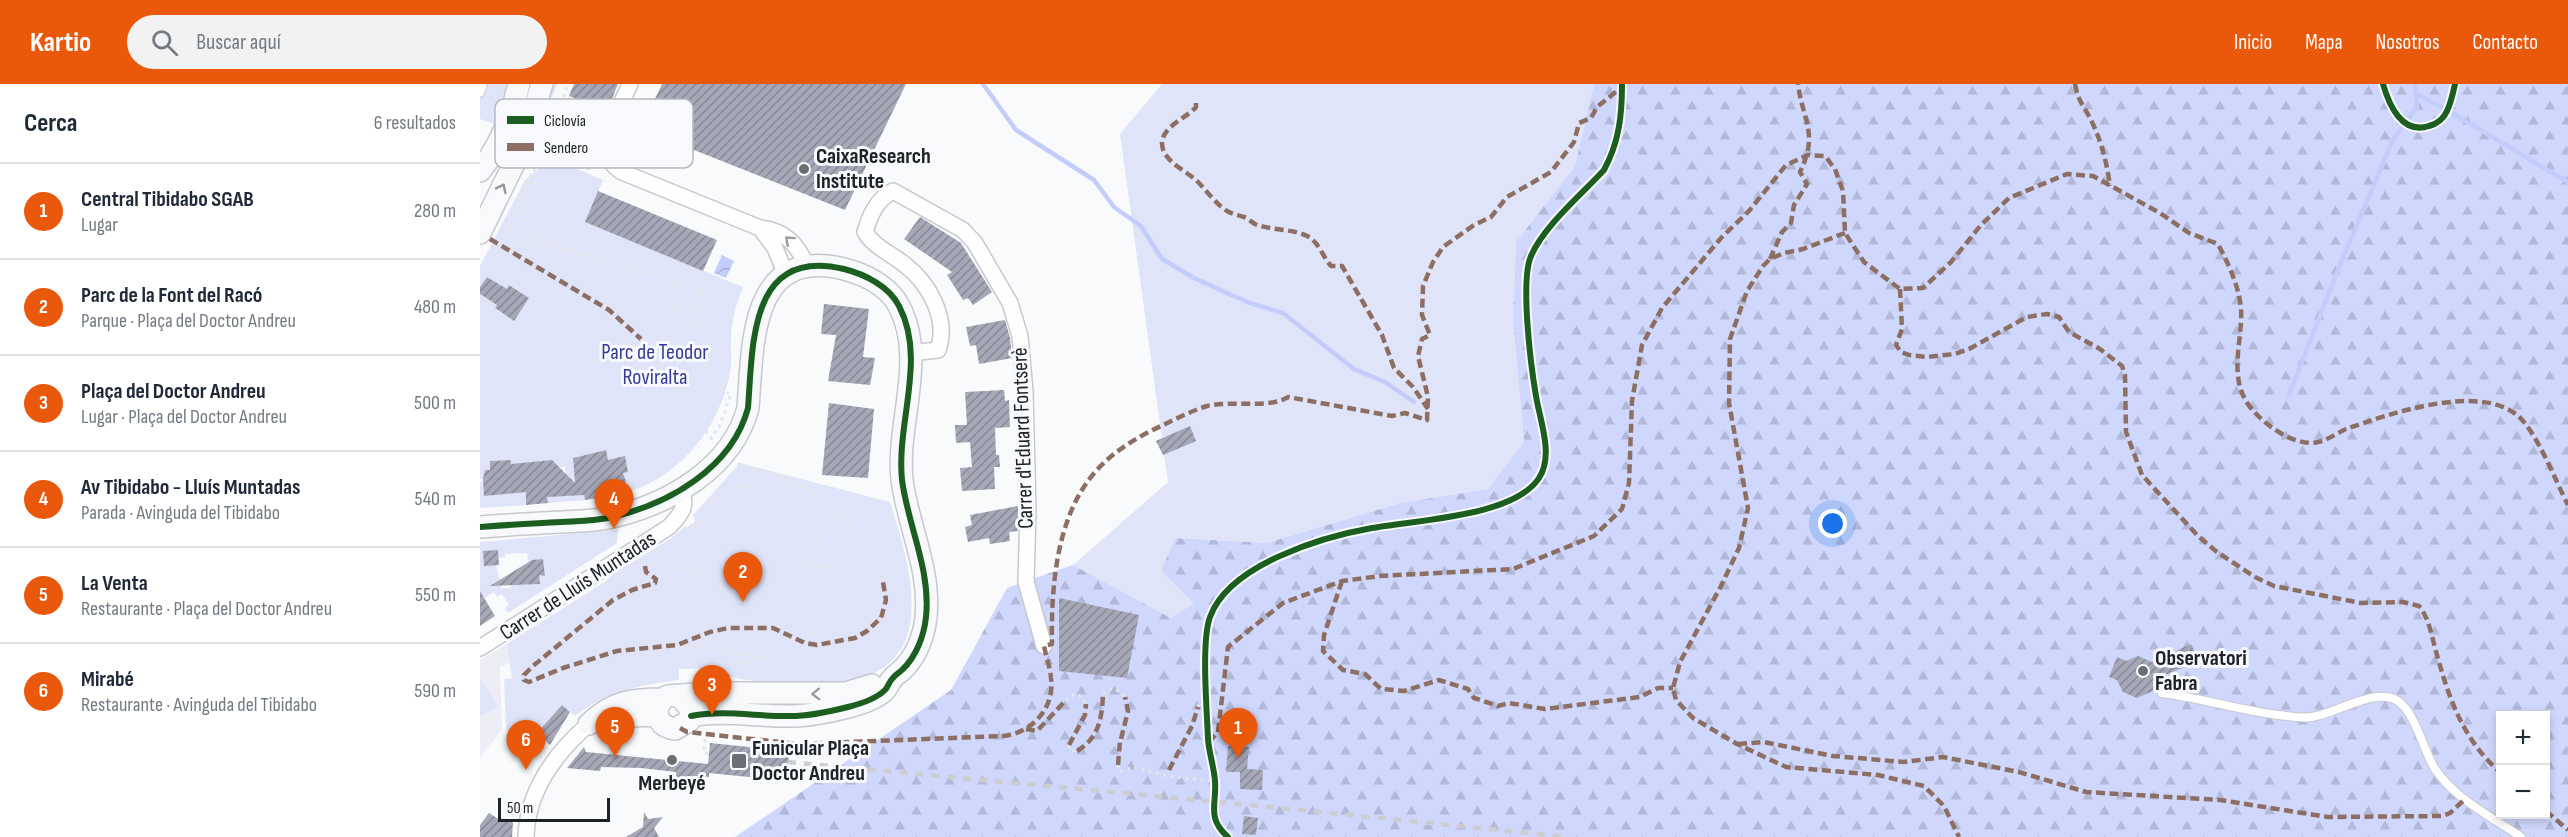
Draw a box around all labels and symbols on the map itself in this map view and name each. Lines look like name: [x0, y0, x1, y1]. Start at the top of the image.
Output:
legend: [495, 99, 693, 168]
text: Ciclovía: [544, 112, 586, 131]
text: Sendero: [544, 139, 588, 158]
place label: CaixaResearch Institute: [816, 143, 931, 195]
marker: CaixaResearch Institute: [797, 162, 811, 176]
one-way arrow: [495, 184, 506, 195]
one-way arrow: [786, 236, 796, 247]
park label: Parc de Teodor Roviralta: [601, 339, 709, 391]
street label: Carrer d'Eduard Fontserè: [1006, 347, 1040, 529]
pin: 4: [594, 480, 634, 529]
your location: [1818, 509, 1847, 538]
street label: Carrer de Lluís Muntadas: [495, 525, 661, 646]
pin: 2: [724, 552, 762, 602]
place label: Observatori Fabra: [2155, 645, 2247, 697]
marker: Observatori Fabra: [2136, 664, 2150, 678]
pin: 3: [692, 666, 732, 715]
one-way arrow: [811, 687, 820, 700]
pin: 5: [596, 708, 634, 757]
pin: 1: [1218, 708, 1257, 758]
pin: 6: [506, 720, 546, 770]
place label: Funicular Plaça Doctor Andreu: [752, 735, 869, 787]
marker: Funicular Plaça Doctor Andreu: [730, 752, 748, 770]
marker: Merbeyé: [665, 753, 679, 767]
place label: Merbeyé: [638, 770, 706, 797]
scale bar: [498, 795, 610, 822]

